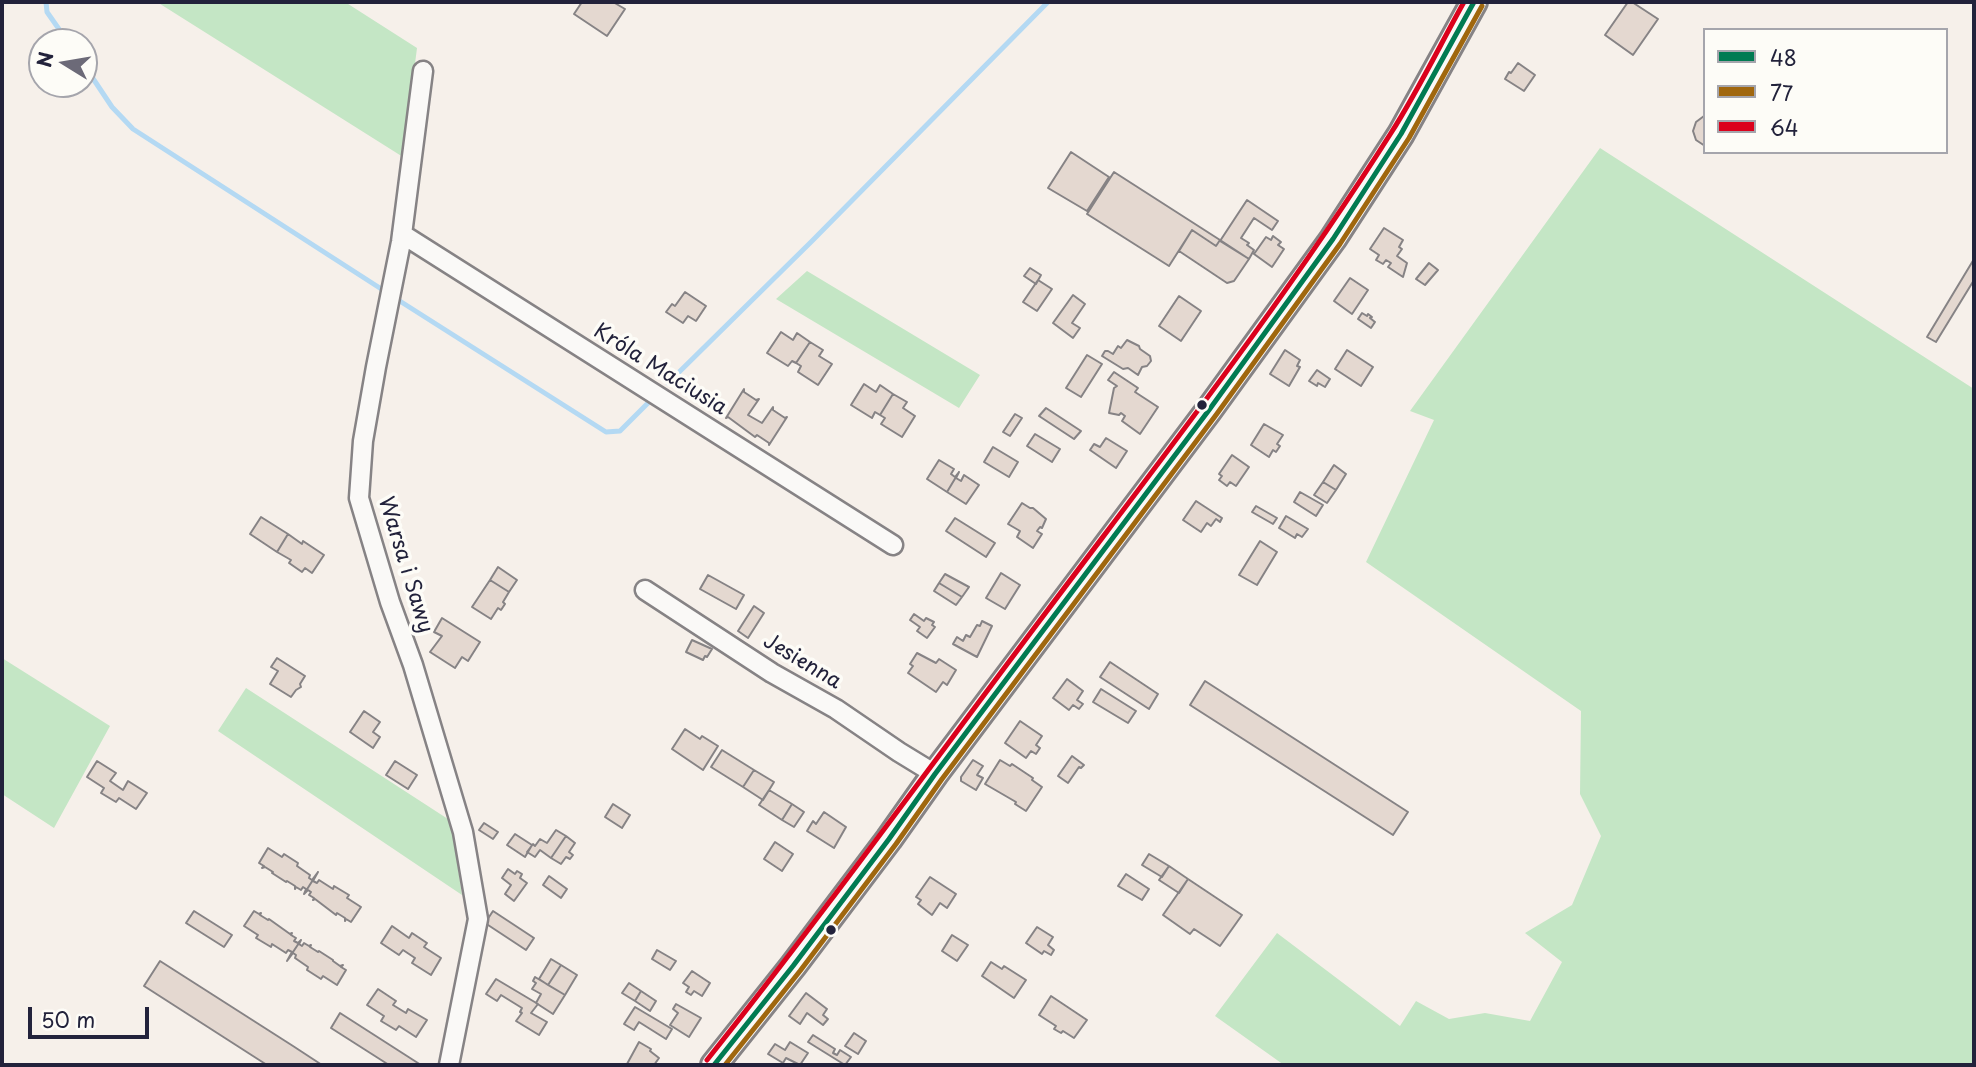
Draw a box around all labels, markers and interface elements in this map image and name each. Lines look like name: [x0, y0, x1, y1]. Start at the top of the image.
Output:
north arrow: [28, 28, 98, 98]
legend: [1703, 28, 1948, 154]
text: 48: [1770, 41, 1797, 73]
text: N: [29, 49, 60, 69]
text: 77: [1770, 76, 1793, 108]
text: 64: [1770, 111, 1799, 143]
street label: Króla Maciusia: [589, 319, 731, 421]
unlabelled marker: [1195, 398, 1209, 412]
street label: Warsa i Sawy: [372, 494, 438, 636]
street label: Jesienna: [758, 629, 846, 695]
unlabelled marker: [824, 923, 838, 937]
scale bar: [32, 993, 152, 1038]
text: 50 m: [41, 1003, 95, 1035]

